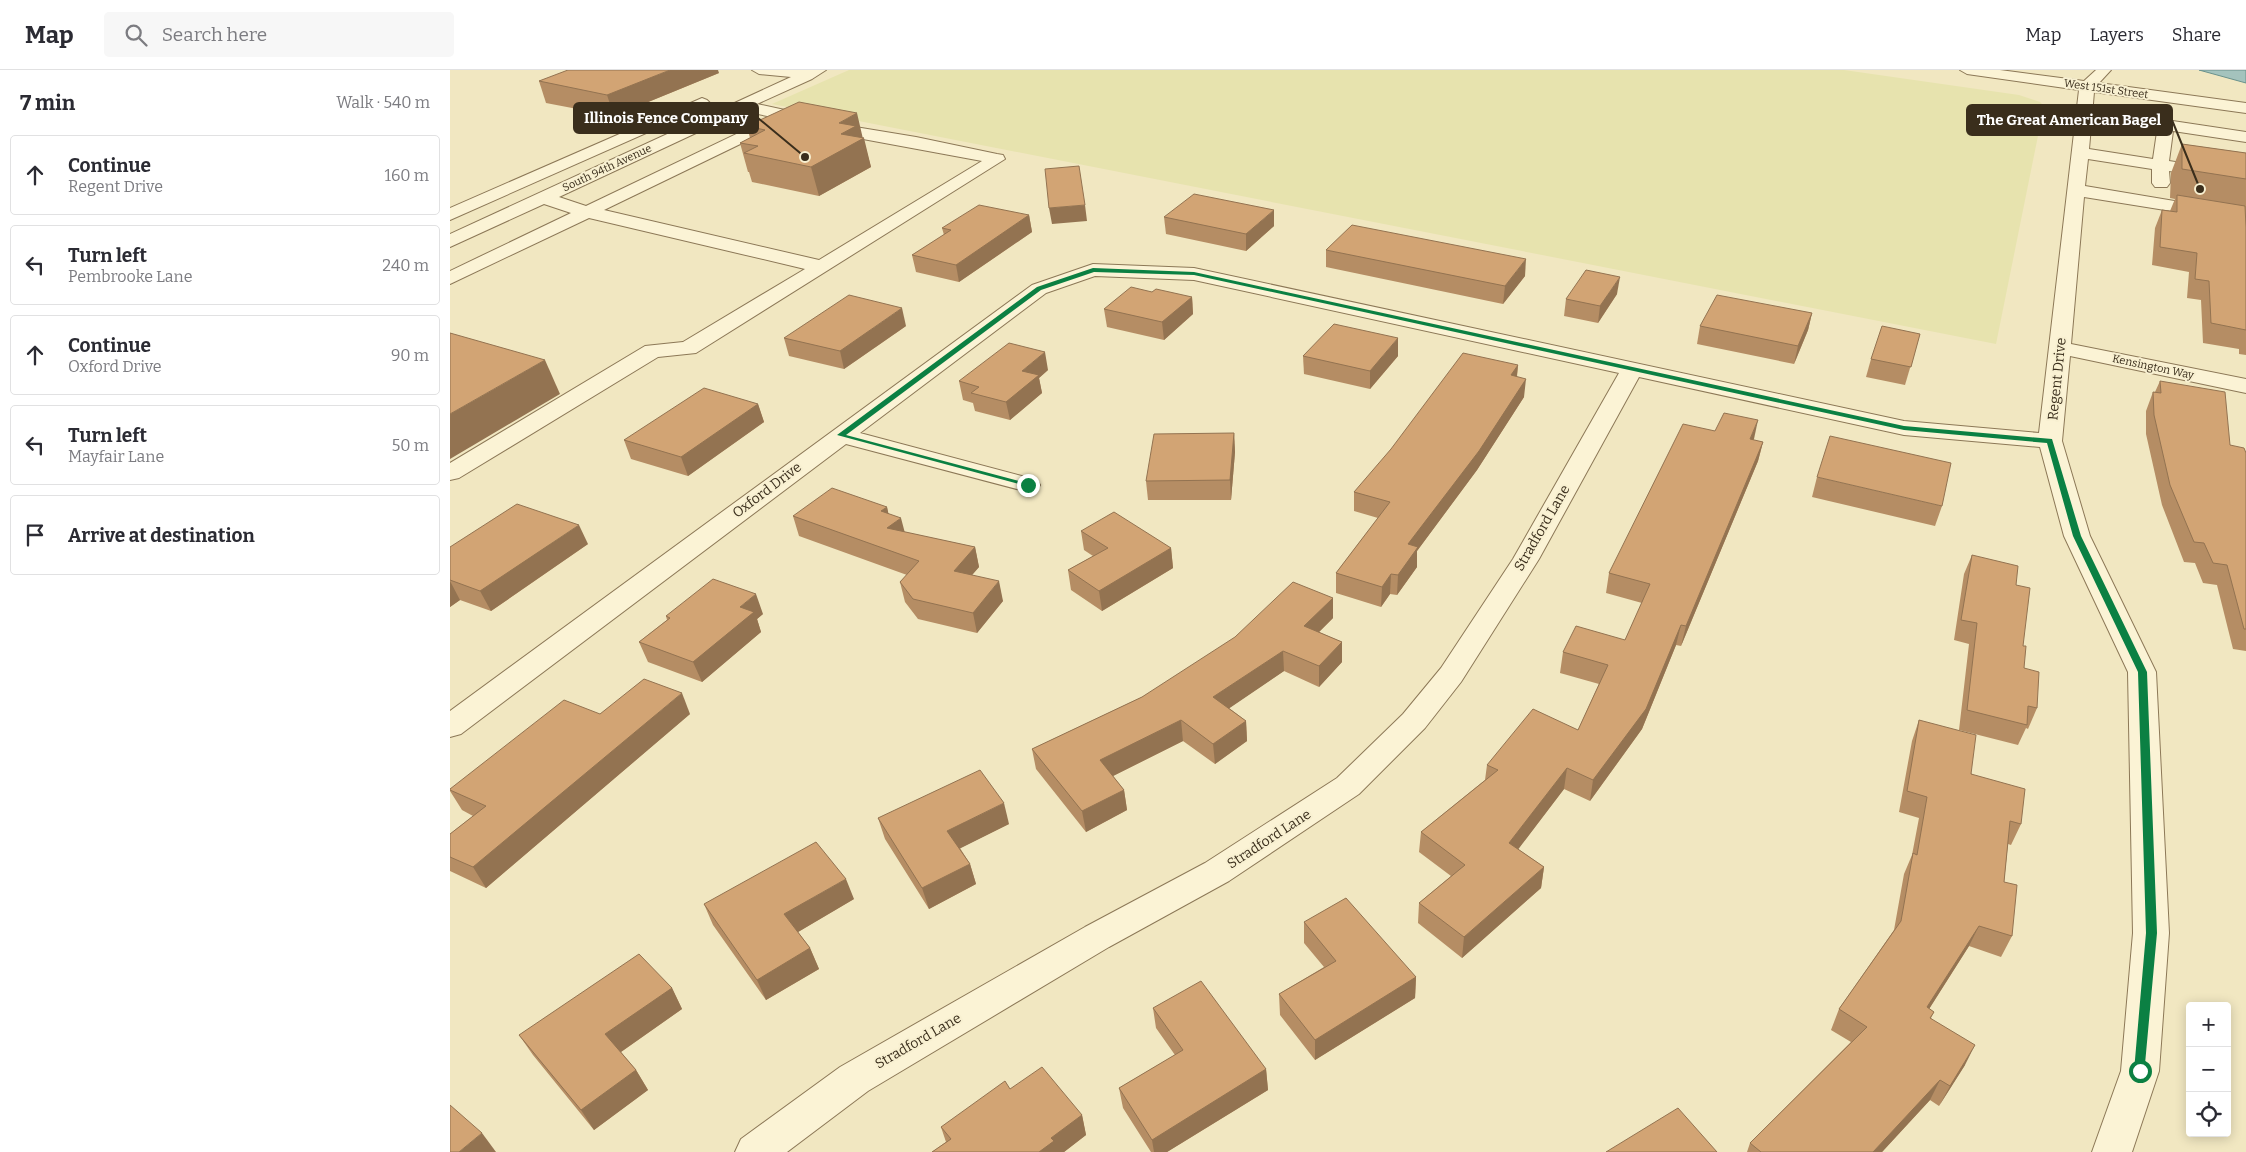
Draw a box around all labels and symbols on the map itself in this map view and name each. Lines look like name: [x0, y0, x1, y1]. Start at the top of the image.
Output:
street label: West 151st Street: [2063, 77, 2149, 101]
callout: Illinois Fence Company: [574, 103, 758, 133]
callout: The Great American Bagel: [1967, 105, 2172, 135]
text: Illinois Fence Company: [584, 109, 749, 127]
text: The Great American Bagel: [1977, 111, 2162, 129]
street label: South 94th Avenue: [560, 142, 654, 194]
street label: Regent Drive: [2044, 337, 2070, 421]
street label: Kensington Way: [2111, 352, 2195, 382]
street label: Oxford Drive: [729, 459, 805, 521]
route end: [1017, 474, 1040, 497]
street label: Stradford Lane: [1511, 482, 1573, 574]
street label: Stradford Lane: [1224, 806, 1314, 872]
street label: Stradford Lane: [872, 1010, 964, 1072]
route start: [2129, 1060, 2152, 1083]

